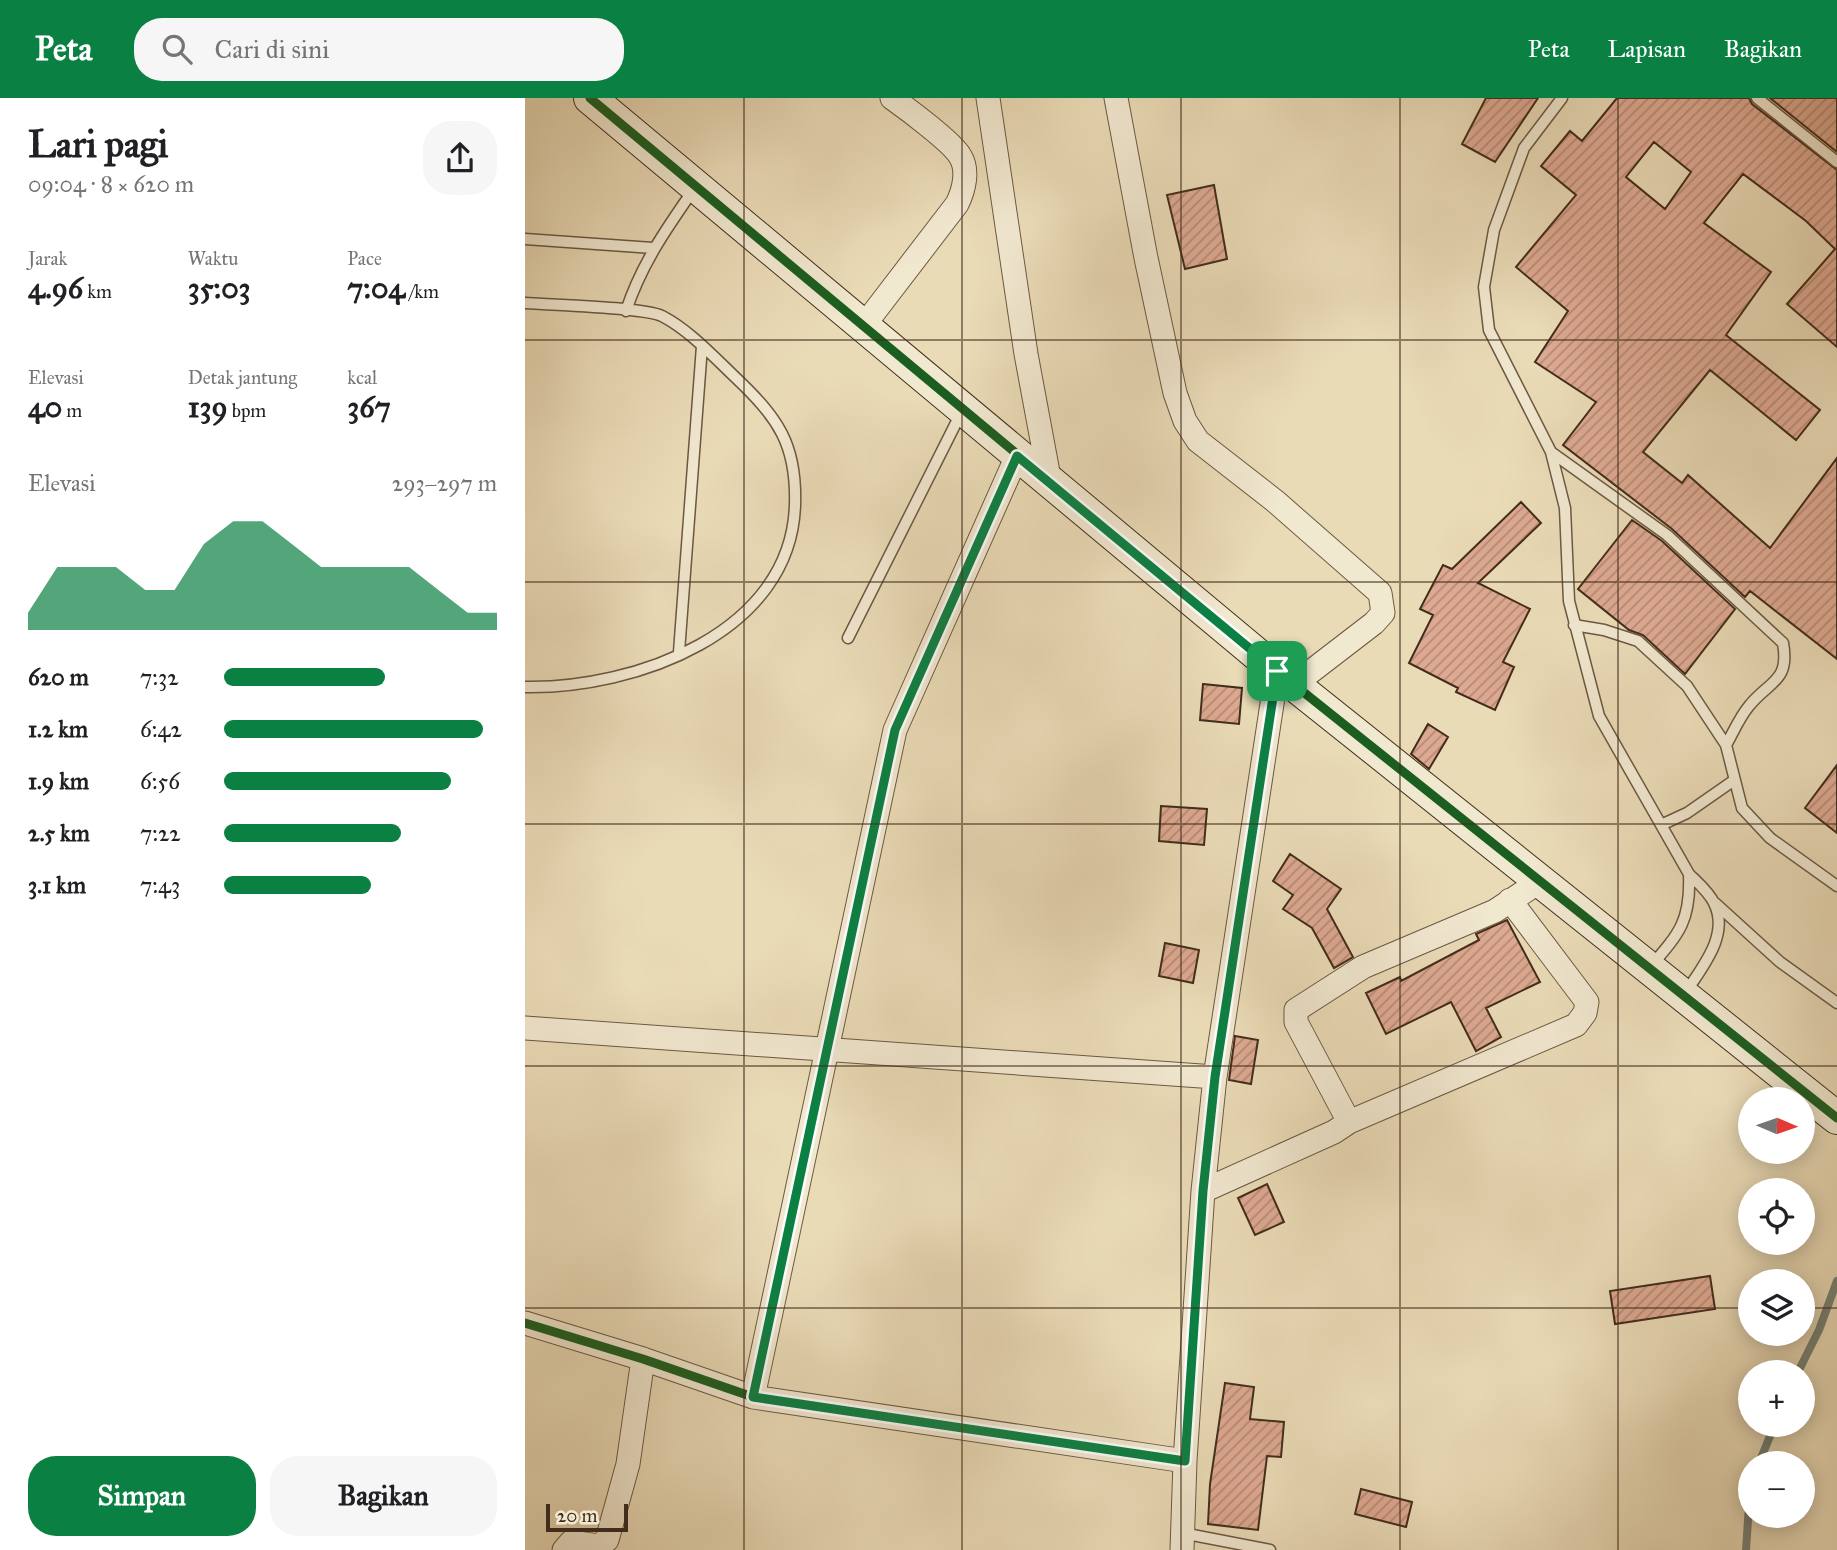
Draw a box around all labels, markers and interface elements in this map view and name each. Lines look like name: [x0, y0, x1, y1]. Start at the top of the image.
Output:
search box: [134, 18, 624, 81]
text: Peta: [35, 29, 92, 69]
icon: search: [158, 30, 196, 68]
text: Cari di sini: [214, 33, 329, 65]
text: Peta: [1528, 34, 1570, 64]
text: Lapisan: [1608, 34, 1686, 64]
text: Bagikan: [1724, 34, 1802, 64]
text: Lari pagi: [28, 121, 168, 167]
button: share: [423, 121, 497, 195]
text: 09:04 · 8 × 620 m: [28, 170, 194, 198]
text: Jarak: [28, 247, 67, 270]
text: Waktu: [188, 247, 238, 270]
text: Pace: [347, 247, 382, 270]
text: 4.96: [28, 270, 83, 306]
text: 35:03: [188, 270, 251, 306]
text: 7:04: [347, 270, 405, 306]
text: km: [83, 280, 112, 303]
text: /km: [405, 280, 439, 303]
text: Elevasi: [28, 366, 84, 389]
text: Detak jantung: [188, 366, 297, 389]
text: kcal: [347, 366, 377, 389]
text: 40: [28, 389, 62, 425]
text: 139: [188, 389, 228, 425]
text: 367: [347, 389, 391, 425]
text: m: [62, 399, 82, 422]
text: bpm: [228, 399, 266, 422]
text: Elevasi: [28, 469, 96, 497]
text: 293–297 m: [392, 469, 497, 497]
pin: [1247, 641, 1307, 701]
icon: arrive: [1258, 652, 1296, 690]
text: 620 m: [28, 663, 89, 691]
text: 7:32: [140, 663, 179, 691]
text: 1.2 km: [28, 715, 88, 743]
text: 6:42: [140, 715, 182, 743]
text: 1.9 km: [28, 767, 89, 795]
text: 6:56: [140, 767, 180, 795]
text: 2.5 km: [28, 819, 90, 847]
text: 7:22: [140, 819, 181, 847]
text: 3.1 km: [28, 871, 86, 899]
text: 7:43: [140, 871, 180, 899]
north arrow: [1738, 1087, 1815, 1164]
map controls: [1738, 1087, 1815, 1528]
button: locate: [1738, 1178, 1815, 1255]
button: layers: [1738, 1269, 1815, 1346]
button: +: [1738, 1360, 1815, 1437]
button: −: [1738, 1451, 1815, 1528]
button: Simpan: [28, 1456, 256, 1536]
button: Bagikan: [270, 1456, 497, 1536]
scale bar: [546, 1501, 628, 1533]
text: 20 m: [557, 1504, 598, 1527]

